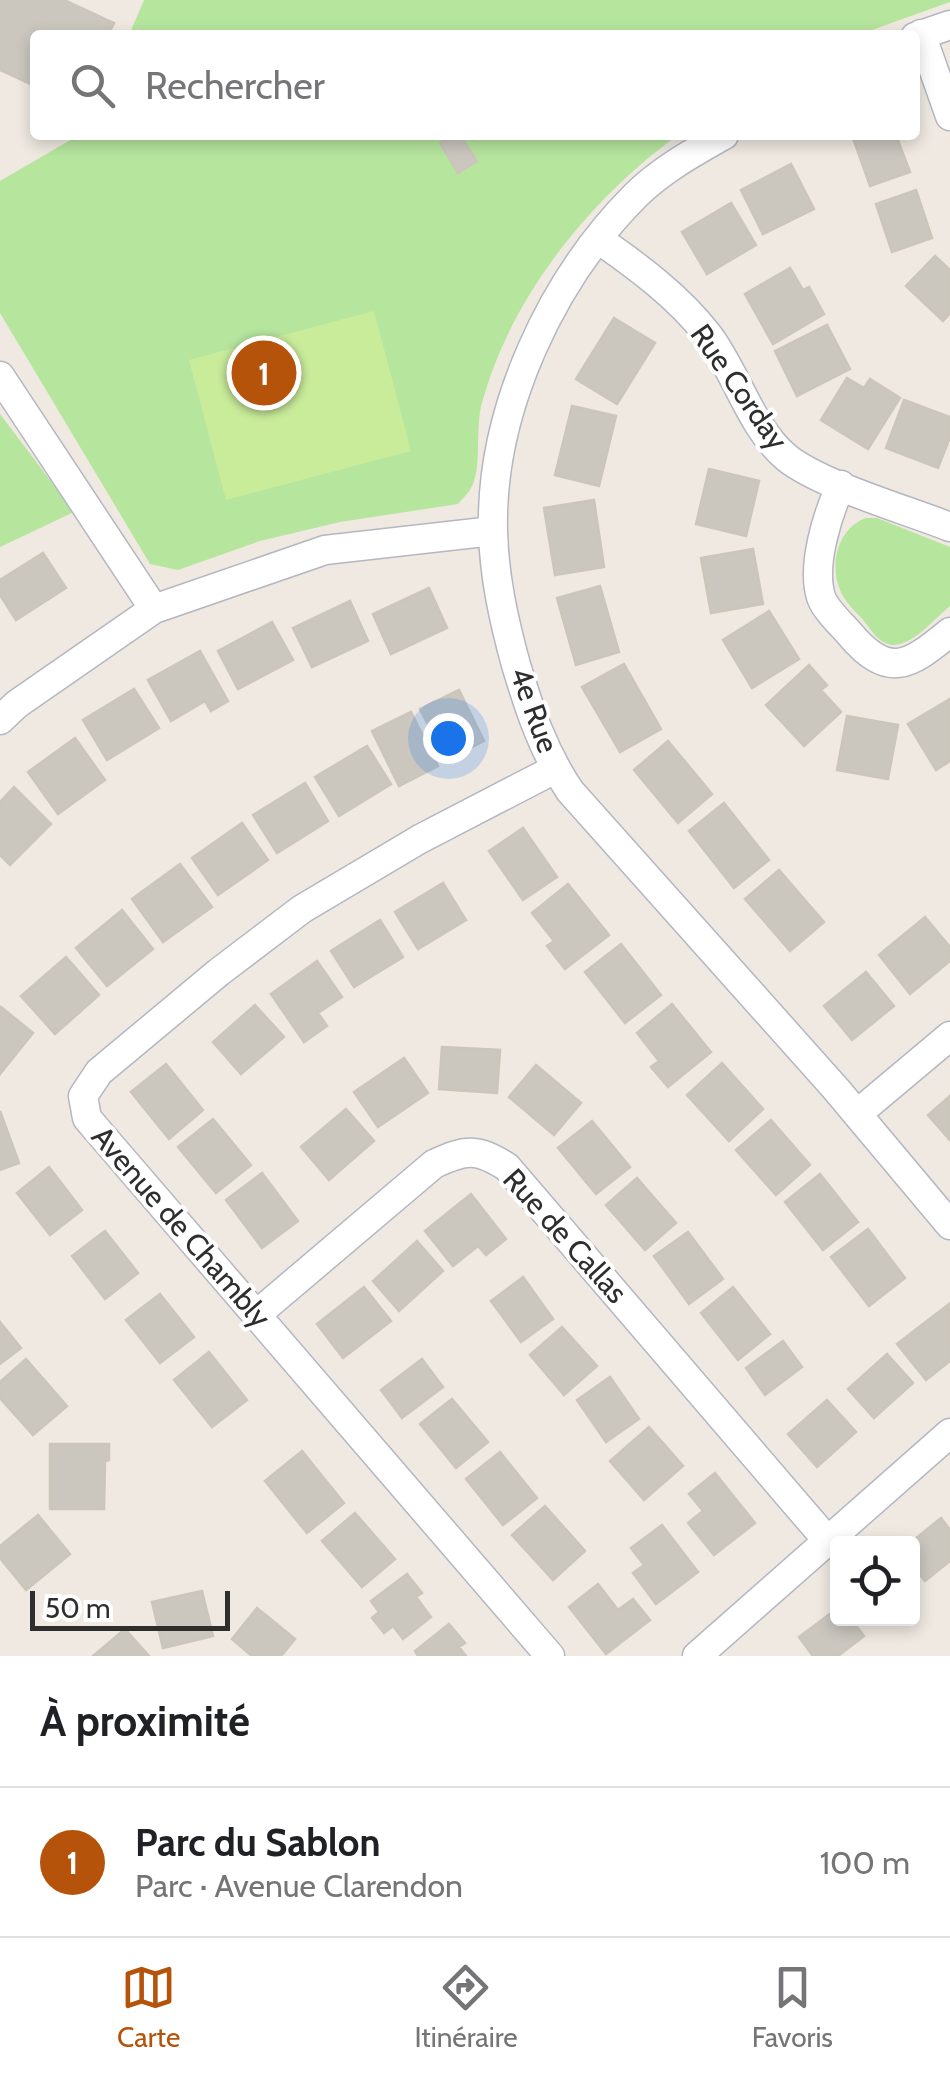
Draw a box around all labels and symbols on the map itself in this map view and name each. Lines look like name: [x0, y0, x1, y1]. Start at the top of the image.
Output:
street label: Rue Corday: [683, 317, 796, 457]
pin: 1: [232, 336, 296, 410]
street label: 4e Rue: [502, 662, 567, 758]
your location: [423, 713, 474, 764]
street label: Avenue de Chambly: [84, 1118, 279, 1335]
street label: Rue de Callas: [495, 1161, 635, 1311]
scale bar: [30, 1586, 230, 1630]

